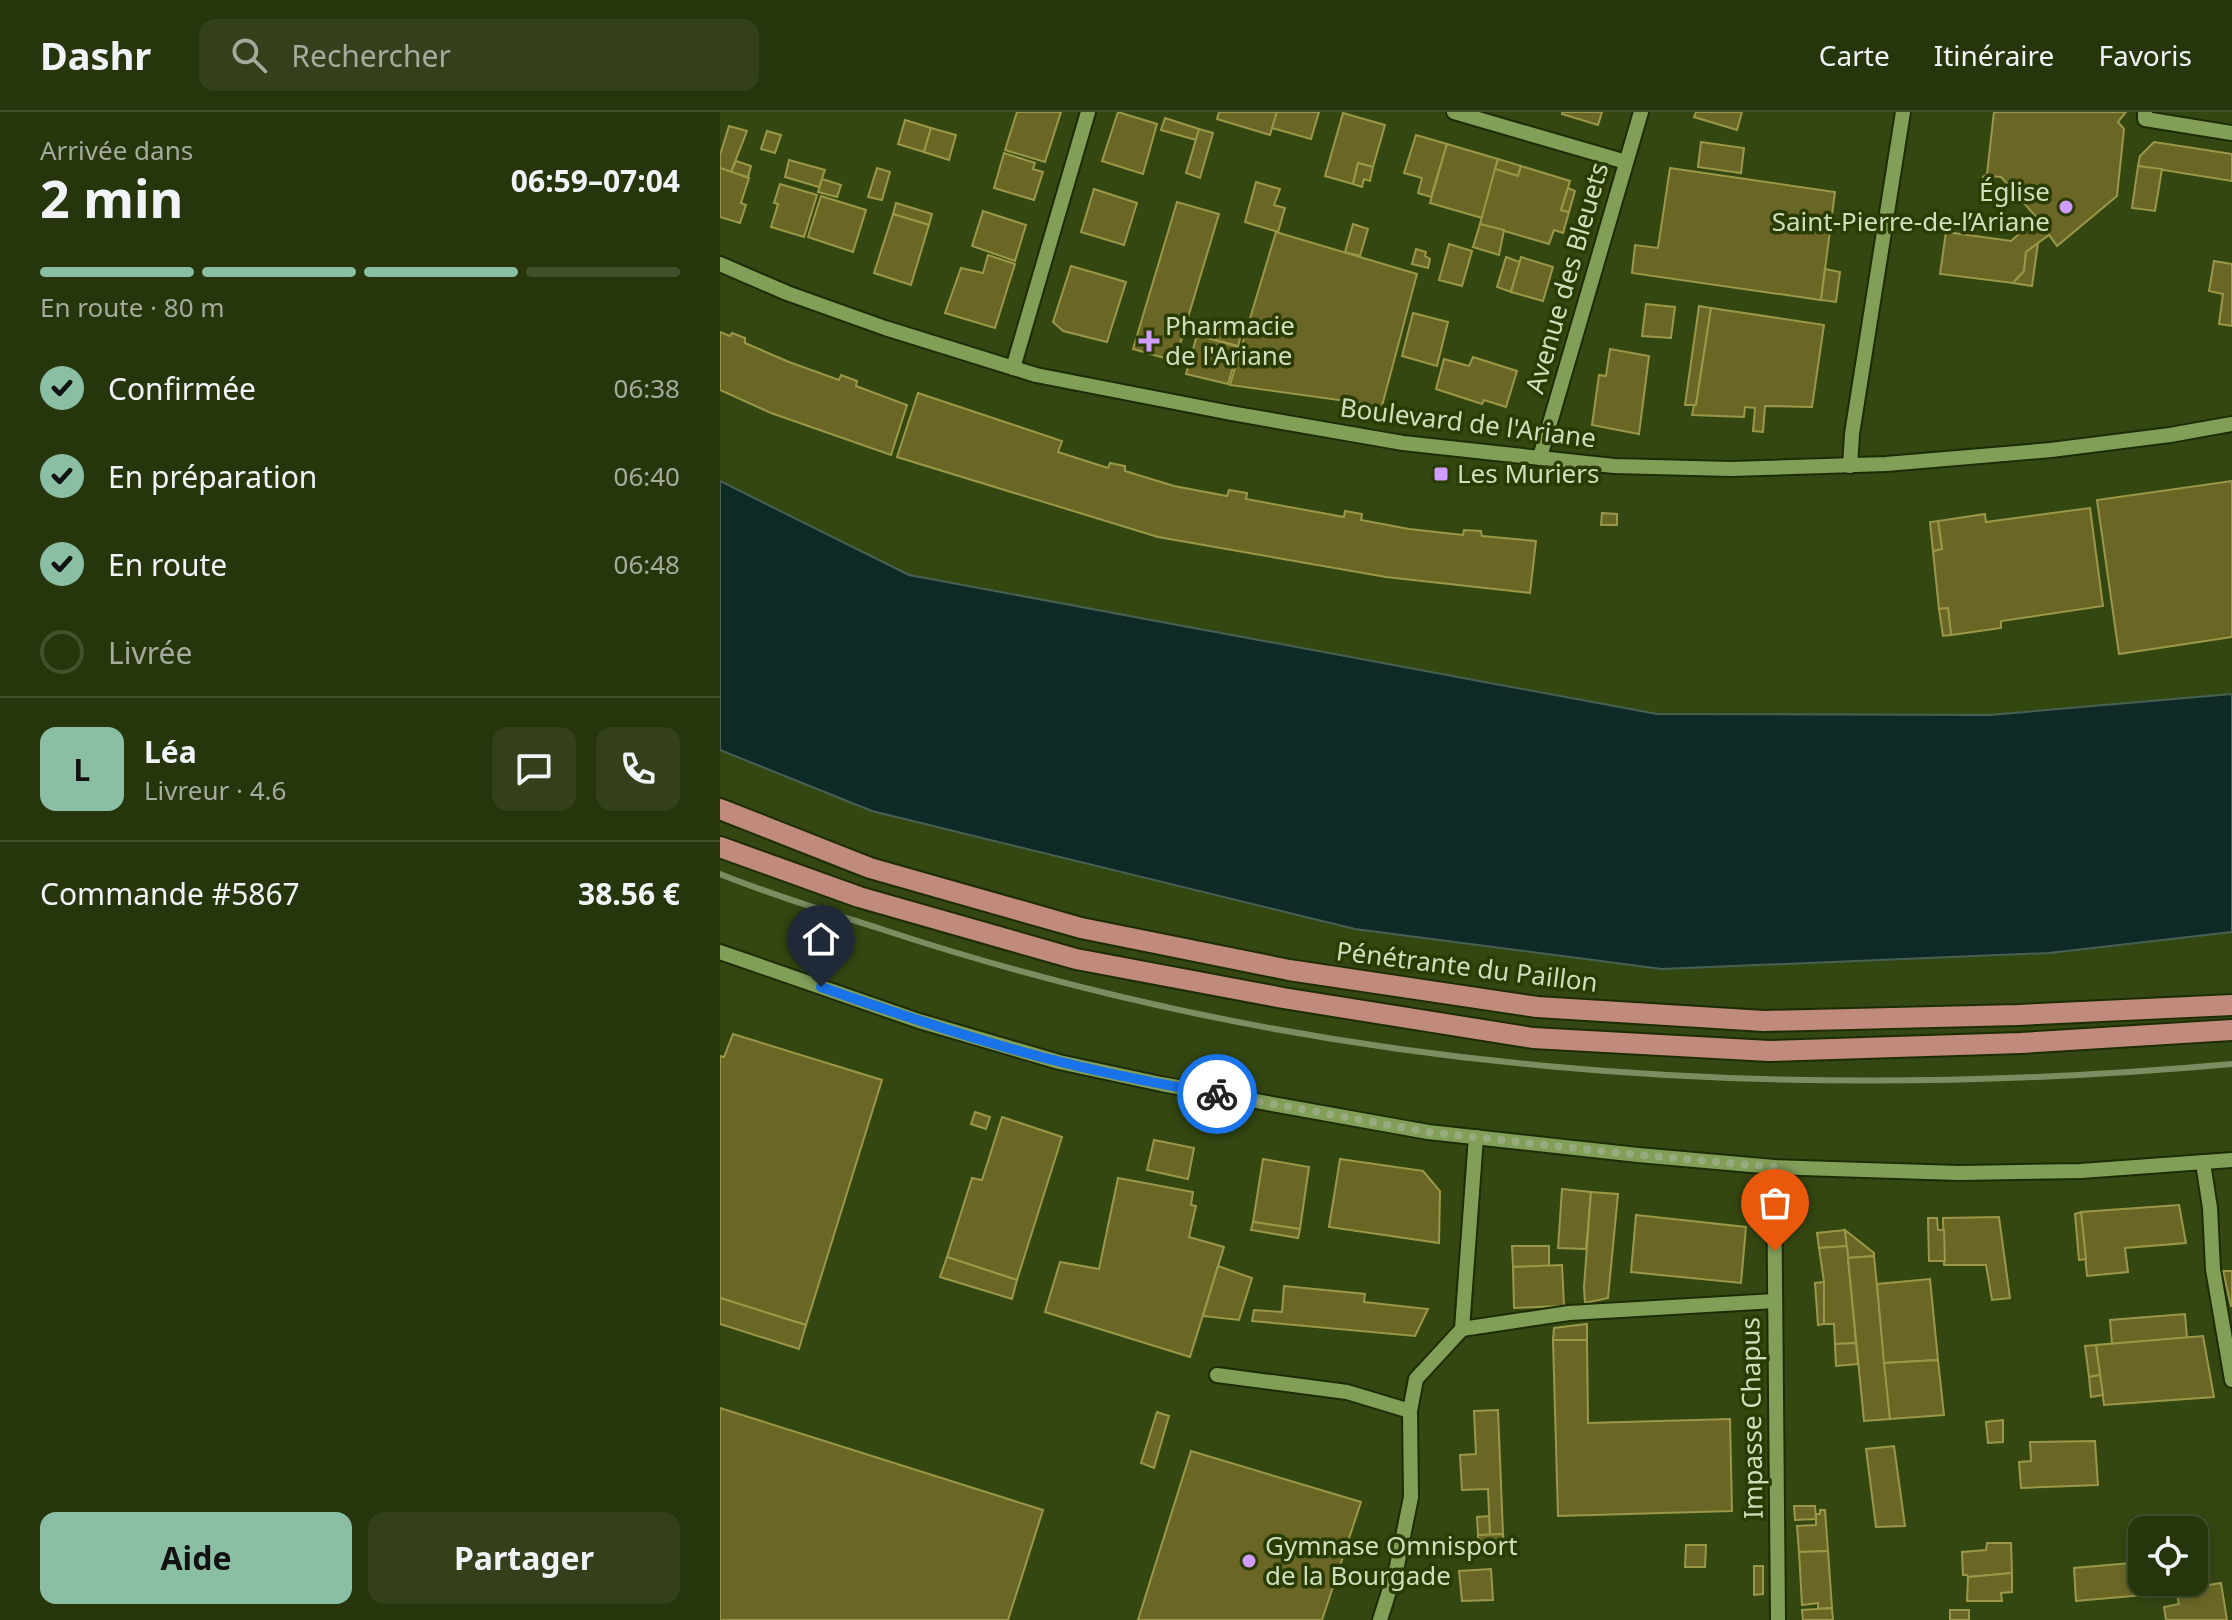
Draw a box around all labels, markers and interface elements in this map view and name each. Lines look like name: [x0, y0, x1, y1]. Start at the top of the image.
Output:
search box: [199, 19, 759, 91]
text: Dashr: [40, 29, 151, 81]
icon: search: [227, 33, 271, 77]
text: Rechercher: [291, 35, 451, 76]
text: Carte: [1819, 36, 1890, 74]
text: Itinéraire: [1934, 36, 2054, 74]
text: Favoris: [2098, 36, 2192, 74]
text: Arrivée dans: [40, 132, 193, 168]
street label: Avenue des Bleuets: [1516, 158, 1616, 397]
text: 06:59–07:04: [511, 160, 680, 201]
text: 2 min: [40, 162, 183, 233]
place label: Église Saint-Pierre-de-l’Ariane: [1772, 173, 2050, 239]
marker: Église Saint-Pierre-de-l’Ariane: [2057, 198, 2075, 216]
text: En route · 80 m: [40, 289, 225, 325]
place label: Pharmacie de l'Ariane: [1165, 307, 1295, 373]
marker: Pharmacie de l'Ariane: [1140, 332, 1158, 350]
icon: check: [40, 366, 84, 410]
text: Confirmée: [108, 368, 256, 409]
text: 06:38: [614, 370, 680, 406]
street label: Boulevard de l'Ariane: [1338, 388, 1598, 456]
icon: check: [40, 454, 84, 498]
place label: Les Muriers: [1457, 455, 1599, 491]
text: En préparation: [108, 456, 317, 497]
text: 06:40: [614, 458, 680, 494]
marker: Les Muriers: [1432, 465, 1450, 483]
icon: check: [40, 542, 84, 586]
text: En route: [108, 544, 227, 585]
text: 06:48: [614, 546, 680, 582]
text: Livrée: [108, 632, 192, 673]
button: chat: [492, 727, 576, 811]
button: phone: [596, 727, 680, 811]
text: Léa: [144, 731, 197, 772]
text: L: [74, 749, 90, 790]
text: Livreur · 4.6: [144, 772, 286, 808]
text: Commande #5867: [40, 873, 300, 914]
text: 38.56 €: [578, 873, 680, 914]
pin: [787, 905, 855, 987]
icon: home: [799, 917, 843, 961]
street label: Pénétrante du Paillon: [1334, 932, 1600, 1000]
courier: [1177, 1054, 1257, 1134]
icon: bike: [1195, 1072, 1239, 1116]
pin: [1741, 1169, 1809, 1251]
icon: bag: [1753, 1181, 1797, 1225]
street label: Impasse Chapus: [1731, 1317, 1771, 1519]
button: Aide: [40, 1512, 352, 1604]
button: Partager: [368, 1512, 680, 1604]
map controls: [2128, 1516, 2208, 1596]
button: locate: [2128, 1516, 2208, 1596]
place label: Gymnase Omnisport de la Bourgade: [1265, 1527, 1518, 1593]
marker: Gymnase Omnisport de la Bourgade: [1240, 1552, 1258, 1570]

